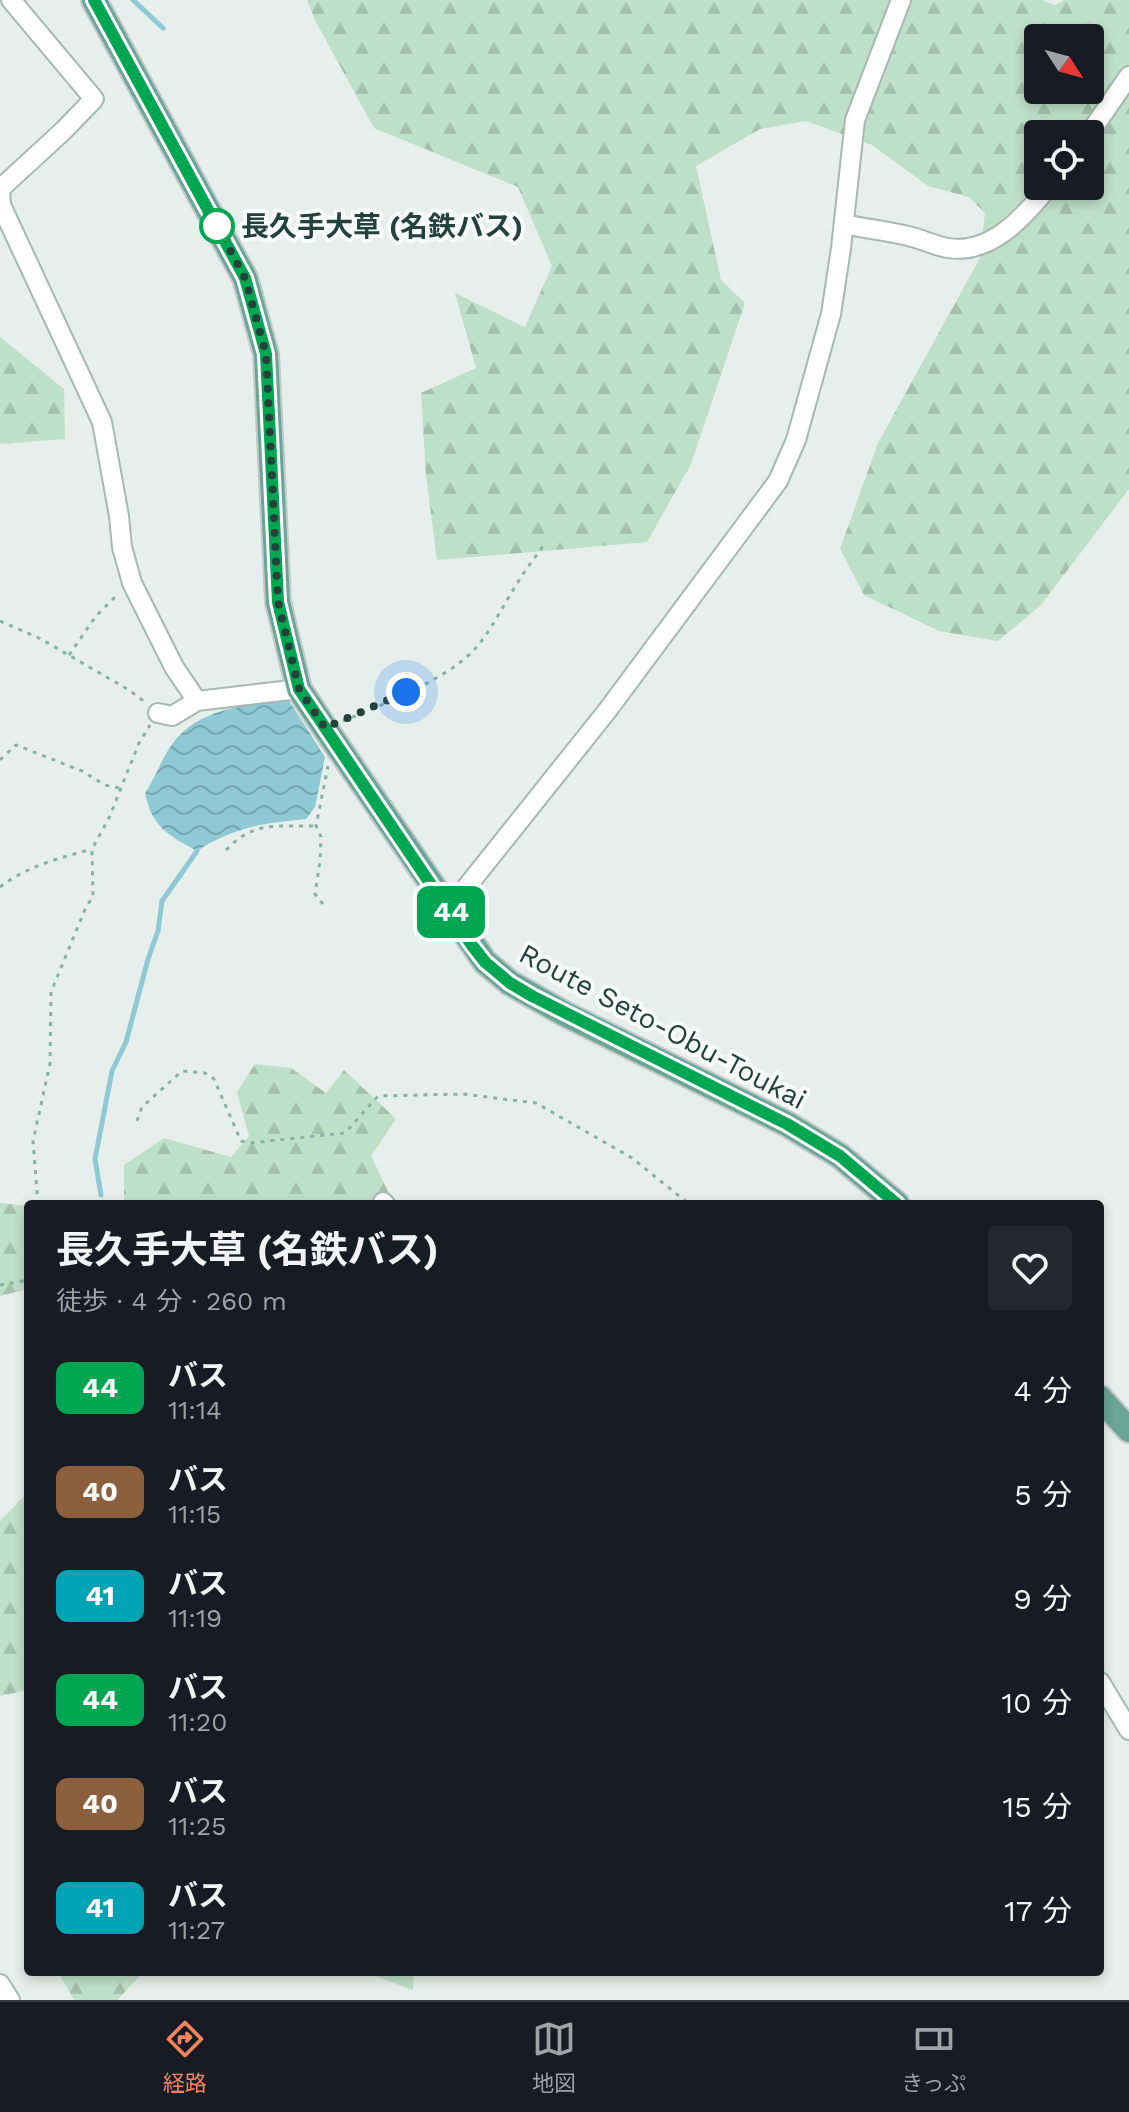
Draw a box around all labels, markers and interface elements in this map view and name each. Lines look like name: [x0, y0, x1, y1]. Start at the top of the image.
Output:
north arrow: [1024, 24, 1104, 104]
map controls: [1024, 24, 1104, 200]
button: locate: [1024, 120, 1104, 200]
marker: 長久手大草 (名鉄バス): [200, 209, 234, 243]
place label: 長久手大草 (名鉄バス): [241, 210, 523, 243]
your location: [386, 672, 426, 712]
line badge: 44: [415, 886, 487, 938]
text: 44: [433, 895, 469, 928]
street label: Route Seto-Obu-Toukai: [514, 937, 812, 1116]
button: heart: [988, 1226, 1072, 1310]
text: 長久手大草 (名鉄バス): [56, 1228, 439, 1272]
text: 徒歩 · 4 分 · 260 m: [56, 1286, 287, 1316]
text: バス: [168, 1358, 228, 1393]
text: 44: [82, 1371, 118, 1404]
text: 4 分: [1013, 1373, 1072, 1408]
text: 11:14: [168, 1395, 222, 1425]
text: バス: [168, 1462, 228, 1497]
text: 40: [82, 1475, 118, 1508]
text: 5 分: [1014, 1477, 1072, 1512]
text: 11:15: [168, 1499, 221, 1529]
text: バス: [168, 1566, 228, 1601]
text: 41: [85, 1579, 115, 1612]
text: 9 分: [1013, 1581, 1072, 1616]
text: 11:19: [168, 1603, 222, 1633]
text: バス: [168, 1670, 228, 1705]
text: 44: [82, 1683, 118, 1716]
text: 10 分: [1001, 1685, 1072, 1720]
text: 11:20: [168, 1707, 227, 1737]
text: バス: [168, 1774, 228, 1809]
text: 40: [82, 1787, 118, 1820]
text: 15 分: [1003, 1789, 1072, 1824]
text: 11:25: [168, 1811, 226, 1841]
text: バス: [168, 1878, 228, 1913]
text: 41: [85, 1891, 115, 1924]
text: 17 分: [1004, 1893, 1072, 1928]
text: 11:27: [168, 1915, 225, 1945]
tab: 経路: [163, 2017, 207, 2097]
tab: 地図: [532, 2017, 576, 2097]
tab: きっぷ: [901, 2017, 966, 2097]

